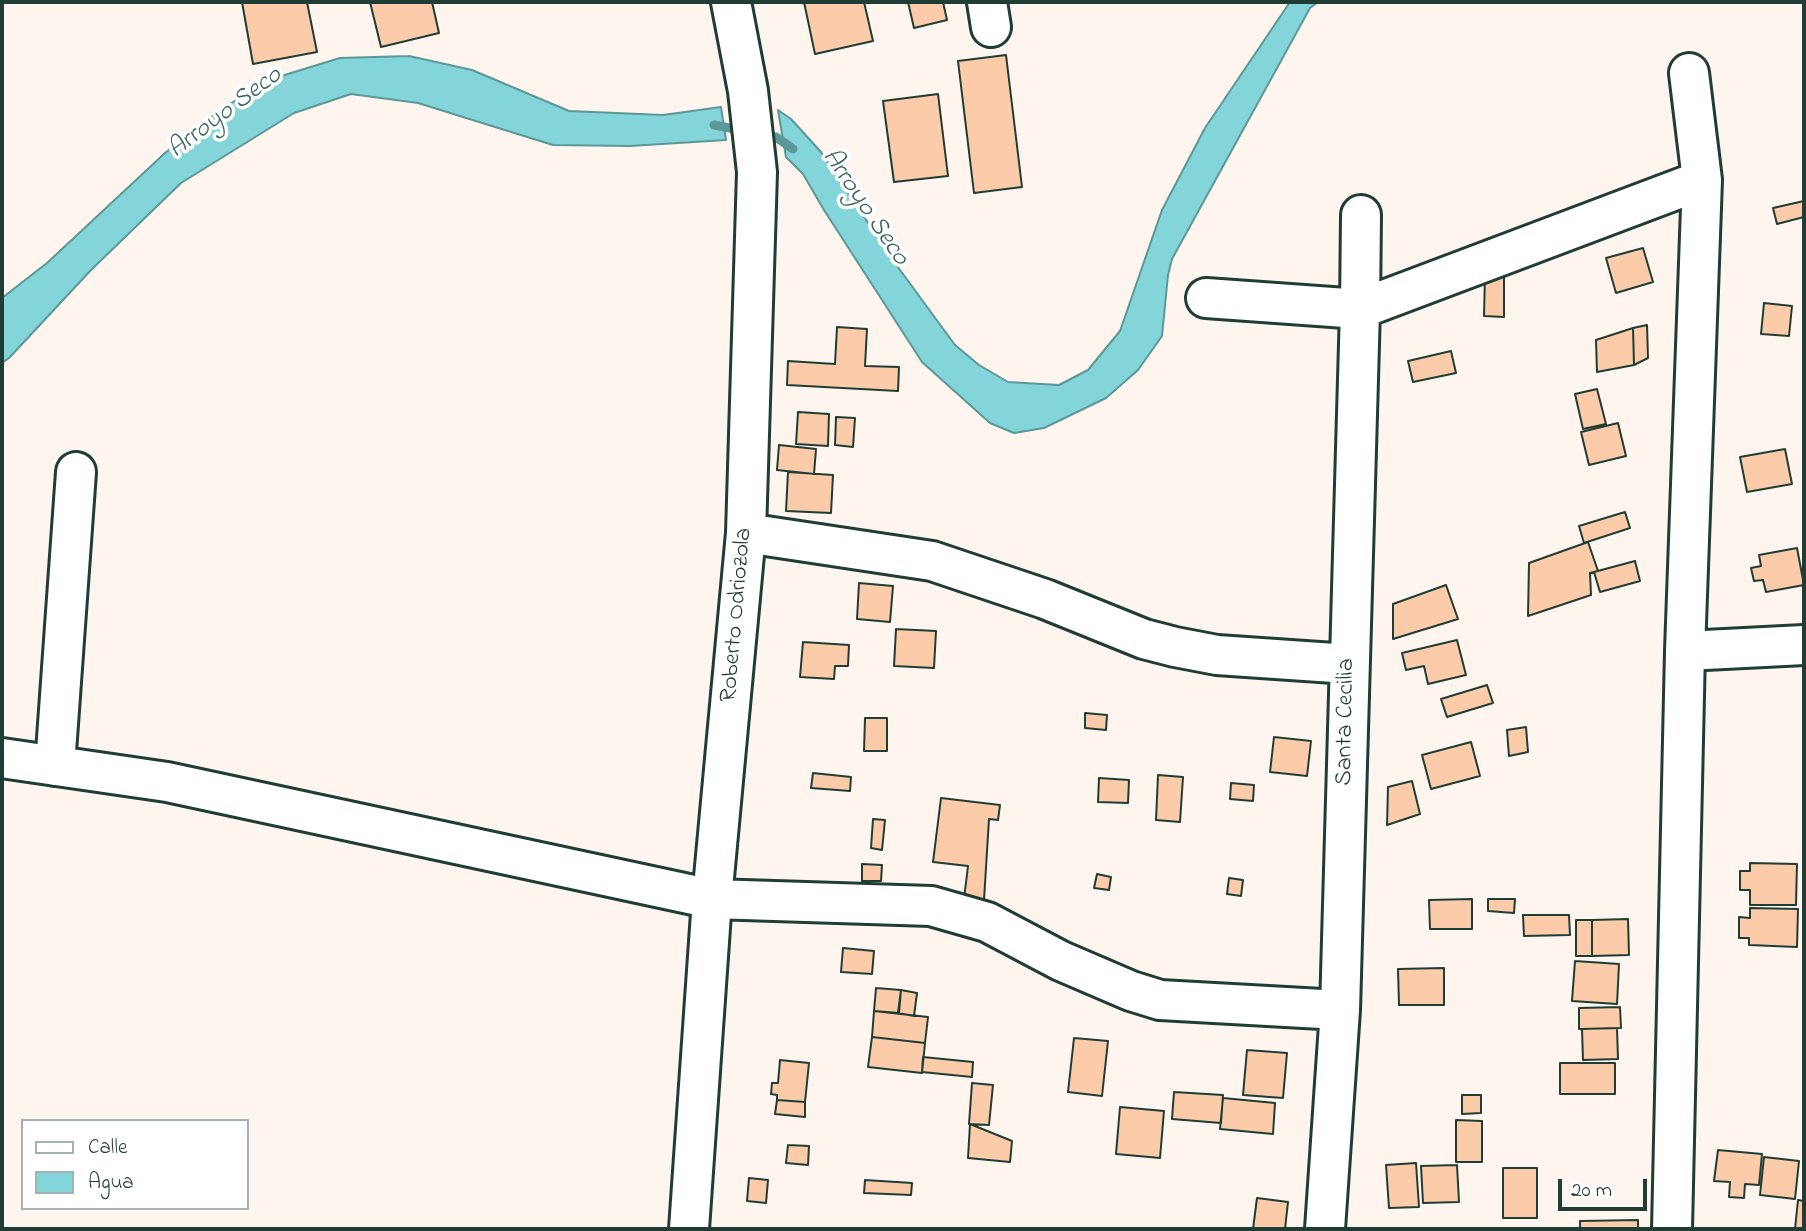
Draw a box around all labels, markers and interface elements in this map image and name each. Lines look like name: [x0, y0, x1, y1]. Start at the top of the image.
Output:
water label: Arroyo Seco: [163, 61, 289, 167]
water label: Arroyo Seco: [814, 144, 914, 272]
street label: Roberto Odriozola: [716, 527, 760, 703]
street label: Santa Cecilia: [1331, 658, 1363, 786]
legend: [21, 1119, 248, 1210]
text: Calle: [88, 1133, 127, 1163]
scale bar: [1561, 1164, 1650, 1208]
text: Agua: [88, 1168, 134, 1198]
text: 20 m: [1571, 1176, 1612, 1206]

